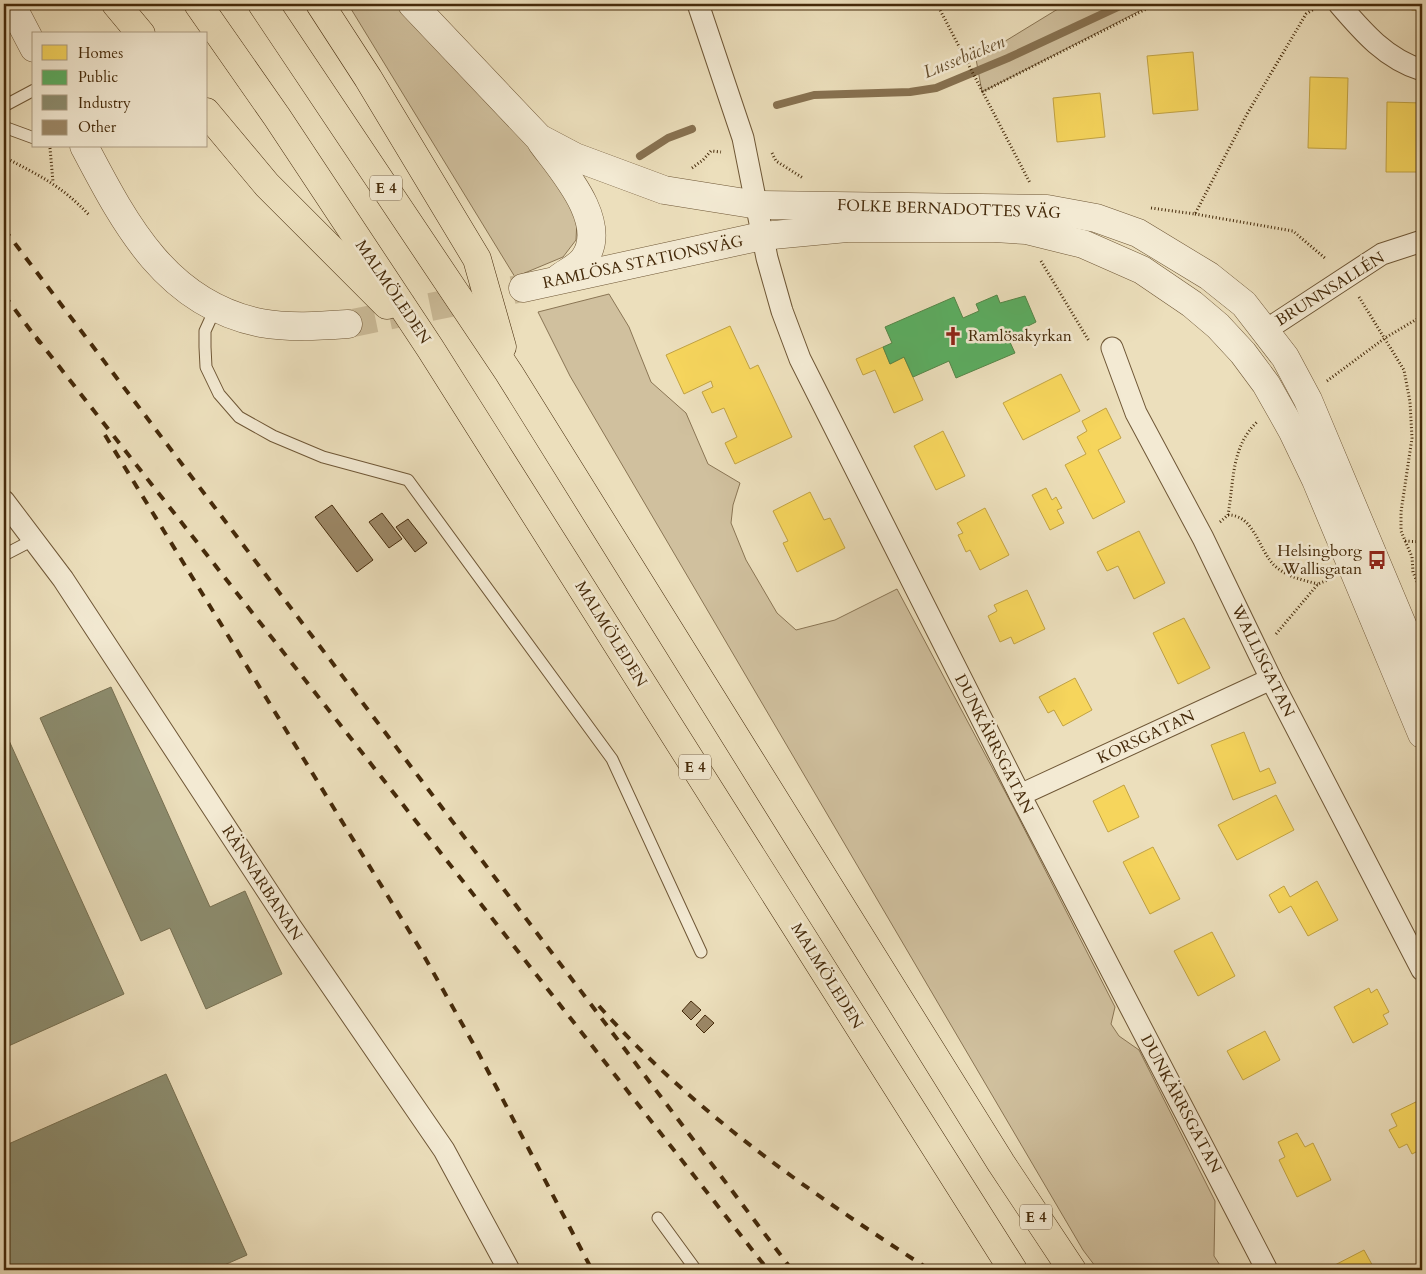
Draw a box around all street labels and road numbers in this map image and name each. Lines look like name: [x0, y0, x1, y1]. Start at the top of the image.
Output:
road number: E 4: [370, 176, 402, 200]
street label: FOLKE BERNADOTTES VÄG: [837, 194, 1062, 224]
street label: RAMLÖSA STATIONSVÄG: [541, 230, 746, 294]
street label: MALMÖLEDEN: [350, 236, 436, 349]
street label: BRUNNSALLÉN: [1271, 246, 1389, 331]
street label: MALMÖLEDEN: [570, 577, 653, 691]
street label: WALLISGATAN: [1226, 600, 1300, 721]
street label: DUNKÄRRSGATAN: [949, 670, 1039, 818]
street label: KORSGATAN: [1093, 705, 1199, 769]
road number: E 4: [679, 754, 711, 780]
street label: RÄNNARBANAN: [217, 821, 308, 945]
street label: MALMÖLEDEN: [786, 919, 869, 1033]
street label: DUNKÄRRSGATAN: [1135, 1031, 1227, 1177]
road number: E 4: [1020, 1204, 1052, 1230]

